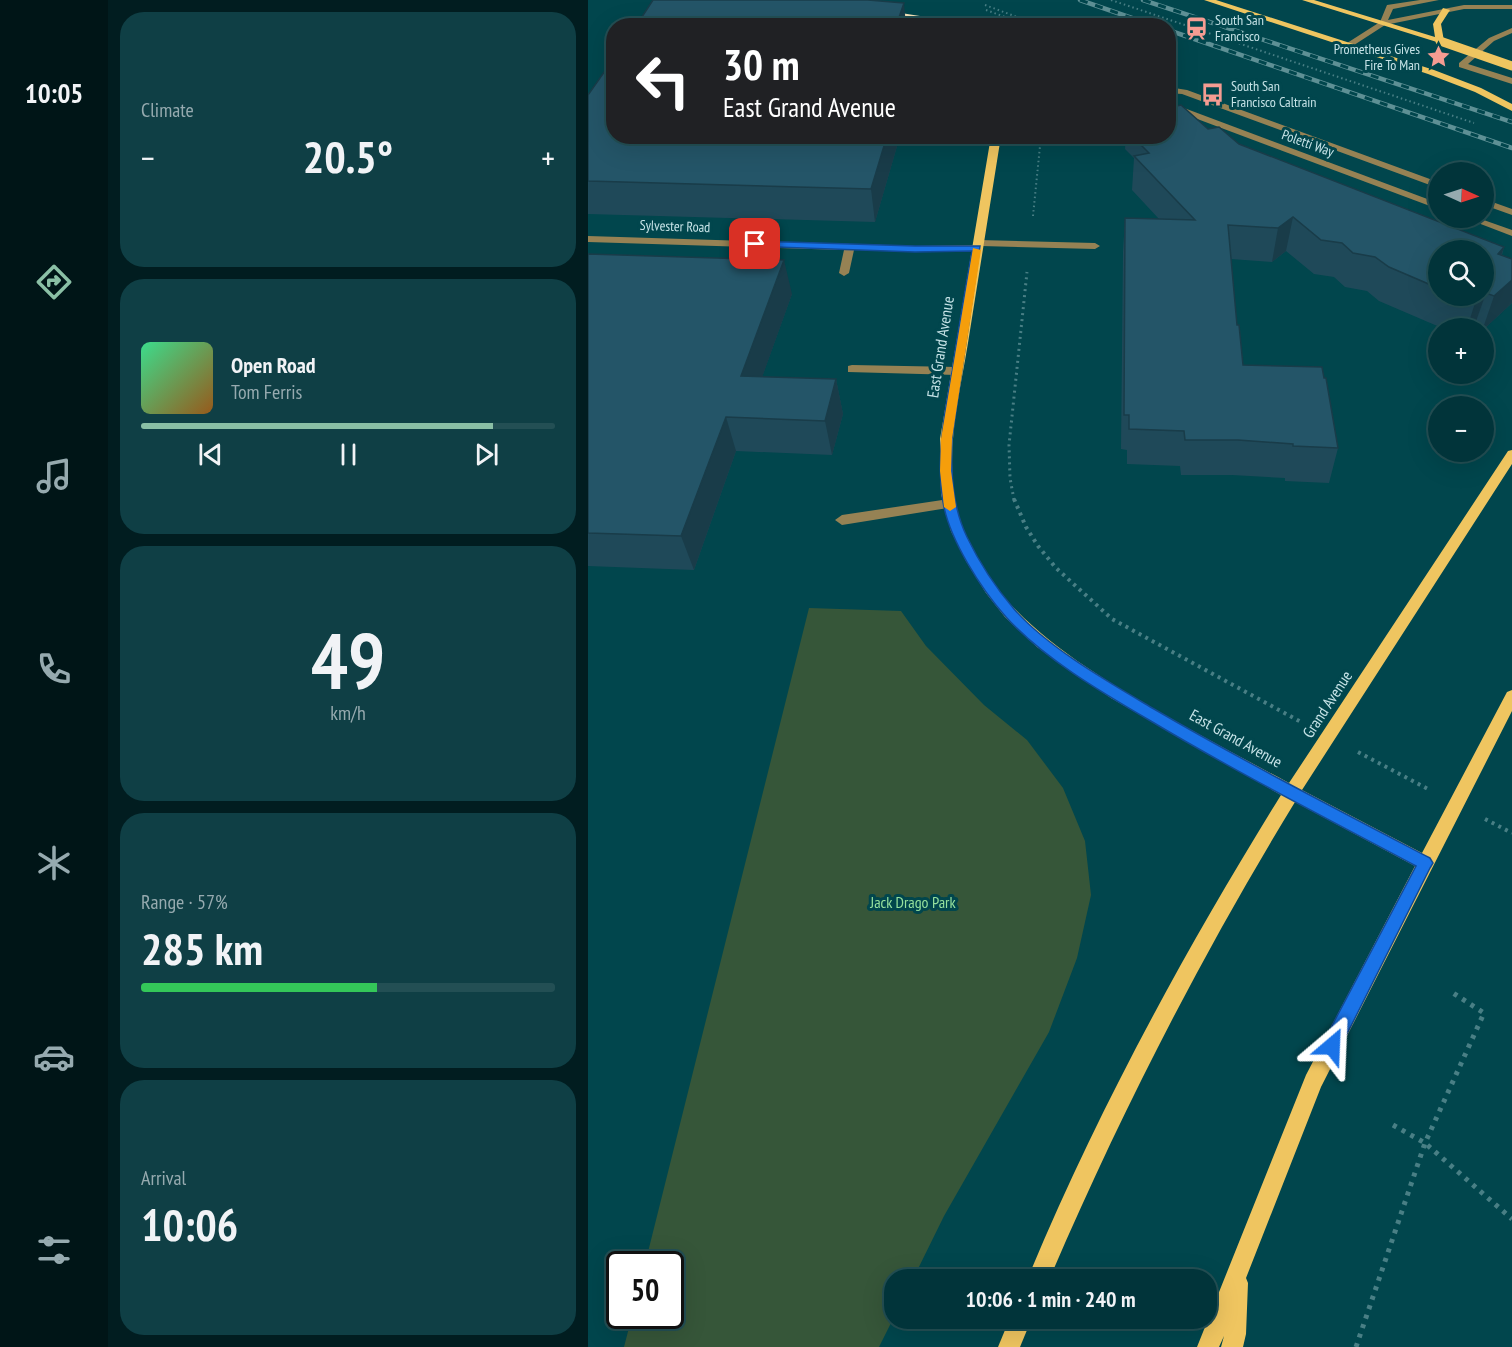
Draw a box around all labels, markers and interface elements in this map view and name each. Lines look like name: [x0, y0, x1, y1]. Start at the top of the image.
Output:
place label: South San Francisco: [1215, 11, 1264, 45]
station icon: South San Francisco: [1184, 15, 1210, 41]
text: 30 m: [723, 37, 800, 92]
place label: Prometheus Gives Fire To Man: [1334, 40, 1420, 74]
icon: left: [624, 42, 702, 120]
place icon: Prometheus Gives Fire To Man: [1425, 44, 1451, 70]
text: 10:05: [25, 76, 83, 110]
place label: South San Francisco Caltrain: [1231, 77, 1316, 111]
bus stop icon: South San Francisco Caltrain: [1200, 81, 1226, 107]
text: East Grand Avenue: [723, 90, 896, 124]
text: Climate: [141, 97, 194, 123]
street label: Poletti Way: [1279, 125, 1337, 161]
text: 20.5°: [303, 127, 393, 185]
text: −: [141, 136, 155, 179]
text: +: [541, 136, 555, 179]
north arrow: [1428, 162, 1494, 228]
map controls: [1428, 162, 1494, 462]
street label: Sylvester Road: [639, 216, 711, 236]
pin: [729, 218, 780, 269]
icon: arrive: [738, 227, 771, 260]
button: search: [1428, 240, 1494, 306]
icon: directions: [33, 261, 75, 303]
street label: East Grand Avenue: [922, 295, 958, 399]
button: +: [1428, 318, 1494, 384]
text: Open Road: [231, 351, 316, 379]
text: Tom Ferris: [231, 379, 302, 405]
button: −: [1428, 396, 1494, 462]
icon: previous: [194, 438, 227, 471]
icon: pause: [332, 438, 365, 471]
icon: next: [470, 438, 503, 471]
icon: music: [33, 455, 75, 497]
text: 49: [311, 610, 385, 711]
icon: phone: [33, 648, 75, 690]
street label: Grand Avenue: [1298, 667, 1356, 741]
text: km/h: [330, 700, 366, 726]
street label: East Grand Avenue: [1186, 704, 1286, 772]
icon: climate: [33, 842, 75, 884]
text: Range · 57%: [141, 889, 228, 915]
park label: Jack Drago Park: [869, 892, 956, 912]
text: 285 km: [141, 919, 263, 977]
position arrow: [1300, 1014, 1364, 1078]
icon: car: [33, 1036, 75, 1078]
text: Arrival: [141, 1165, 186, 1191]
text: 10:06: [141, 1195, 238, 1253]
icon: filters: [33, 1229, 75, 1271]
speed limit sign: 50: [606, 1251, 684, 1329]
text: 10:06 · 1 min · 240 m: [965, 1285, 1136, 1313]

